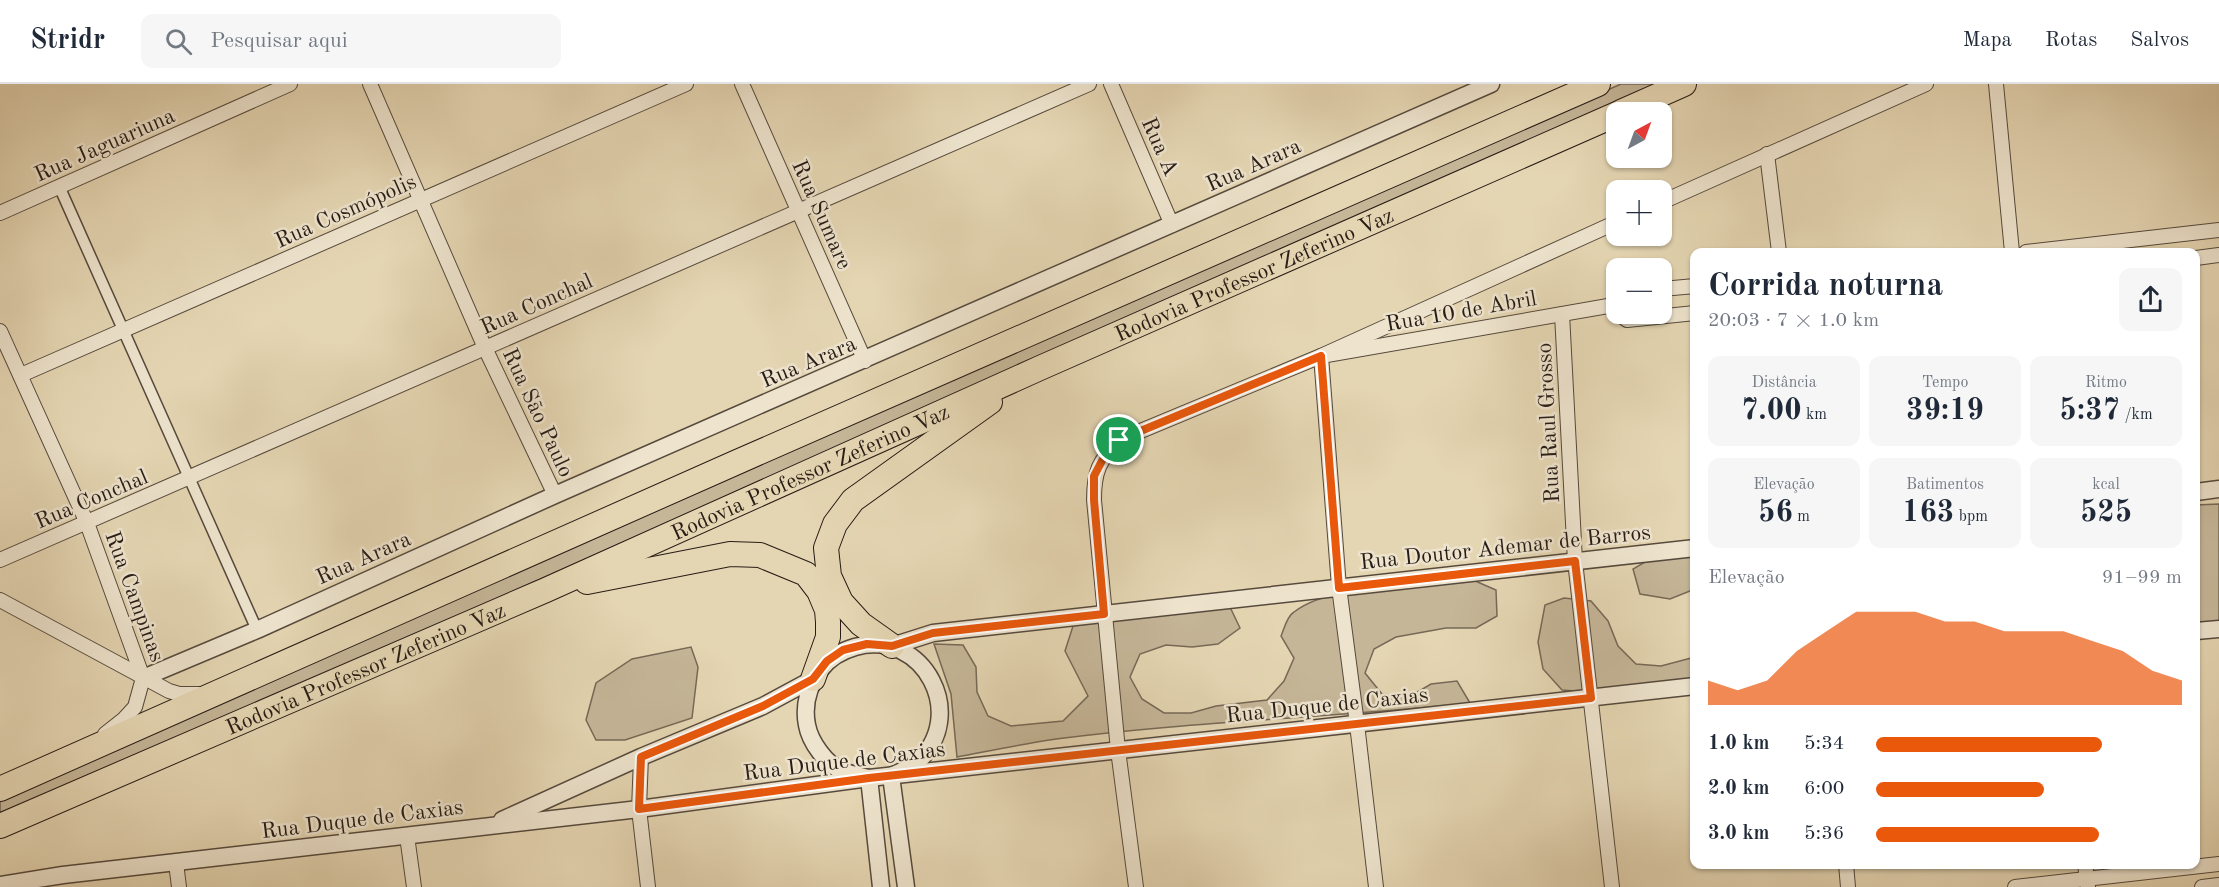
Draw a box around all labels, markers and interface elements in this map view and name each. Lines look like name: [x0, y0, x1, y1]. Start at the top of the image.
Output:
search box: [141, 14, 561, 68]
icon: search: [162, 25, 195, 58]
text: Stridr: [30, 27, 105, 55]
text: Pesquisar aqui: [210, 30, 348, 52]
text: Mapa: [1963, 30, 2012, 51]
text: Rotas: [2045, 30, 2097, 51]
text: Salvos: [2130, 30, 2189, 51]
north arrow: [1606, 102, 1672, 168]
map controls: [1606, 102, 1672, 324]
street label: Rua Jaguariuna: [31, 105, 178, 187]
street label: Rua A: [1137, 114, 1182, 179]
street label: Rua Arara: [1203, 135, 1305, 196]
street label: Rua Sumare: [787, 157, 855, 273]
street label: Rua Cosmópolis: [272, 171, 420, 253]
button: +: [1606, 180, 1672, 246]
street label: Rodovia Professor Zeferino Vaz: [1112, 205, 1397, 347]
button: −: [1606, 258, 1672, 324]
button: share: [2119, 268, 2182, 331]
street label: Rua Conchal: [477, 270, 596, 339]
text: Corrida noturna: [1708, 270, 1943, 303]
street label: Rua 10 de Abril: [1384, 288, 1539, 336]
text: 20:03 · 7 × 1.0 km: [1708, 311, 1879, 331]
street label: Rua Arara: [758, 333, 860, 393]
street label: Rua Raul Grosso: [1534, 342, 1564, 504]
street label: Rua São Paulo: [498, 345, 577, 481]
text: Distância: [1751, 375, 1817, 391]
text: Tempo: [1922, 375, 1968, 391]
text: Ritmo: [2085, 375, 2127, 391]
text: 7.00: [1741, 396, 1802, 426]
text: 39:19: [1906, 396, 1984, 426]
text: 5:37: [2059, 396, 2120, 426]
street label: Rodovia Professor Zeferino Vaz: [668, 401, 953, 545]
text: km: [1802, 407, 1827, 423]
text: /km: [2120, 407, 2153, 423]
pin: [1093, 414, 1144, 465]
icon: arrive: [1102, 423, 1135, 456]
street label: Rua Conchal: [32, 466, 152, 533]
text: Elevação: [1753, 477, 1815, 493]
text: Batimentos: [1906, 477, 1984, 493]
text: kcal: [2092, 477, 2120, 493]
text: 56: [1758, 498, 1793, 528]
text: 163: [1902, 498, 1954, 528]
text: 525: [2080, 498, 2132, 528]
text: m: [1793, 509, 1810, 525]
text: bpm: [1954, 509, 1988, 525]
street label: Rua Doutor Ademar de Barros: [1359, 522, 1652, 574]
street label: Rua Campinas: [100, 528, 168, 665]
street label: Rua Arara: [313, 528, 415, 589]
text: Elevação: [1708, 568, 1785, 588]
text: 91–99 m: [2102, 568, 2182, 588]
street label: Rodovia Professor Zeferino Vaz: [223, 600, 509, 740]
street label: Rua Duque de Caxias: [1225, 684, 1430, 728]
text: 1.0 km: [1708, 734, 1770, 754]
text: 5:34: [1804, 734, 1844, 754]
street label: Rua Duque de Caxias: [742, 739, 947, 785]
text: 2.0 km: [1708, 779, 1770, 799]
text: 6:00: [1804, 779, 1844, 799]
street label: Rua Duque de Caxias: [260, 797, 465, 843]
text: 3.0 km: [1708, 824, 1770, 844]
text: 5:36: [1804, 824, 1844, 844]

